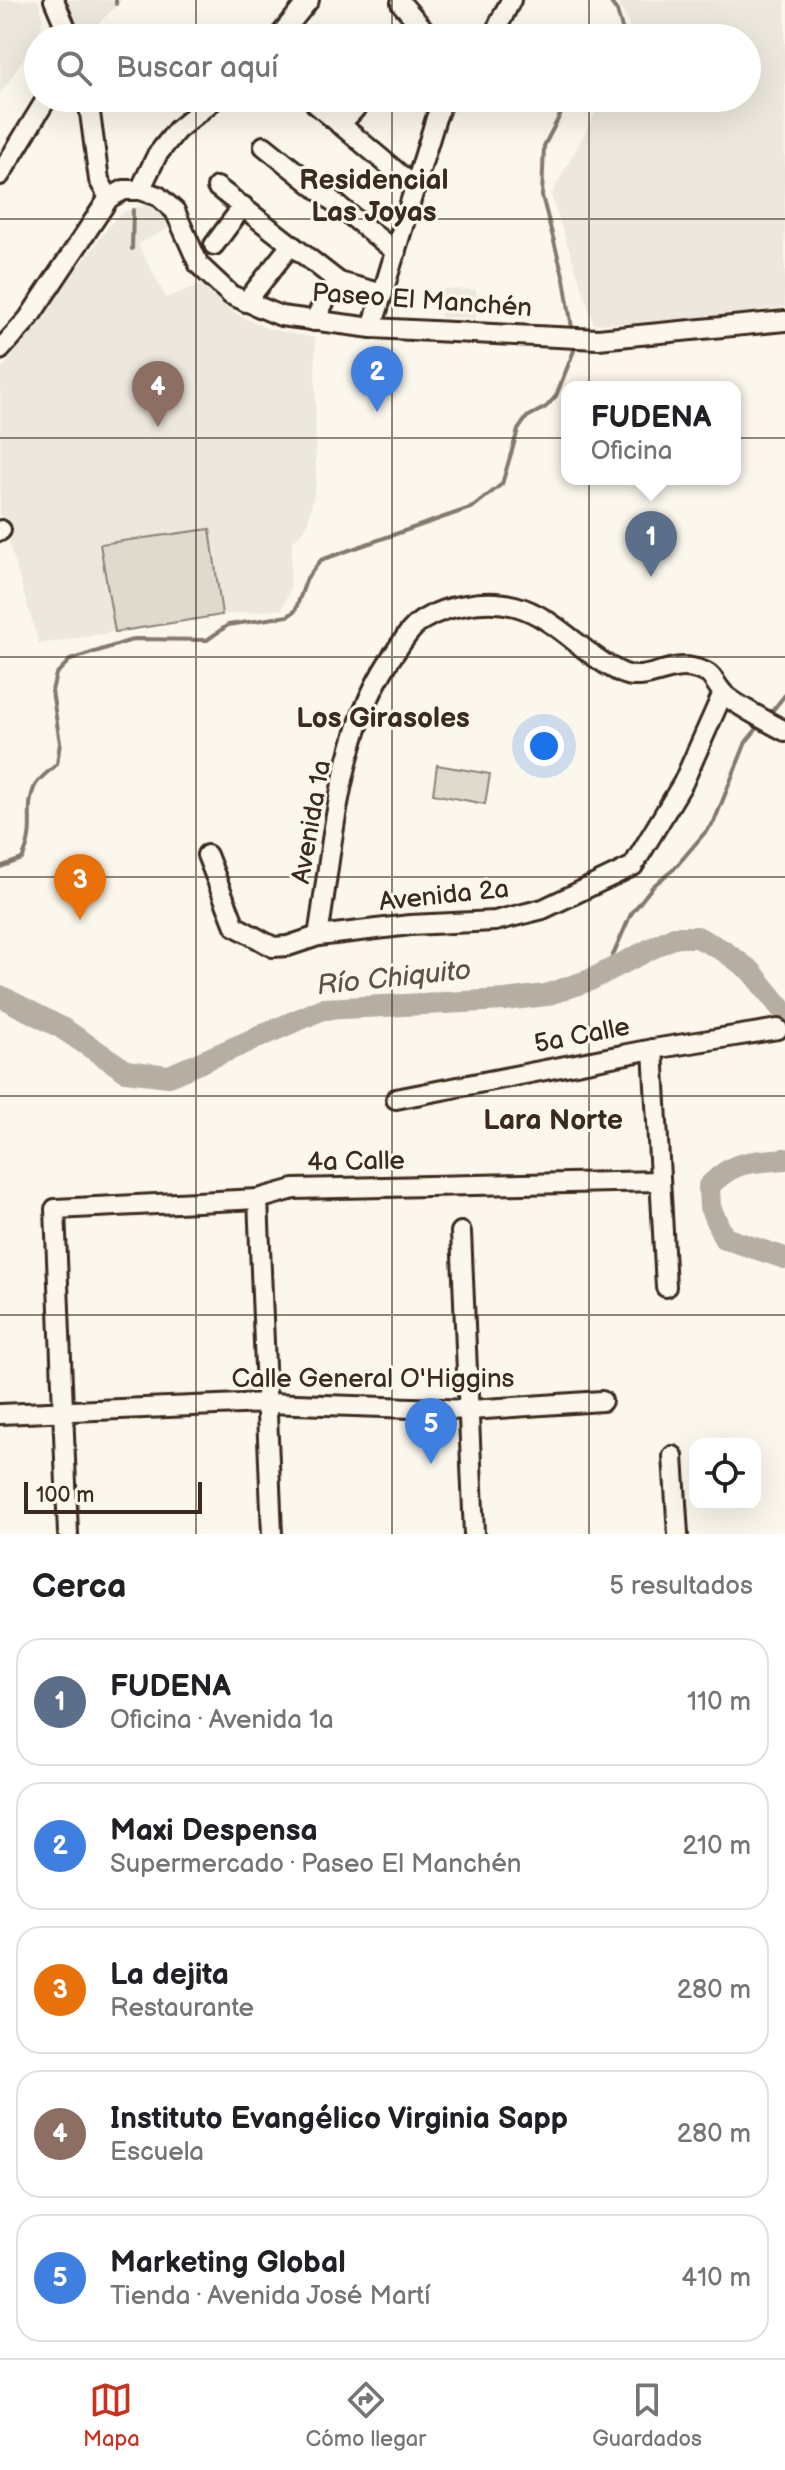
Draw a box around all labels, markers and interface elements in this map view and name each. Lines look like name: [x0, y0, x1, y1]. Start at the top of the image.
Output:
search box: [24, 24, 761, 112]
icon: search: [52, 46, 96, 90]
text: Buscar aquí: [116, 50, 278, 86]
district label: Residencial Las Joyas: [299, 164, 449, 229]
street label: Paseo El Manchén: [311, 278, 533, 324]
pin: 2: [351, 346, 403, 412]
pin: 4: [132, 361, 184, 427]
popup: [561, 381, 741, 485]
text: FUDENA: [591, 400, 711, 436]
text: Oficina: [591, 436, 672, 467]
pin: 1: [625, 511, 677, 577]
district label: Los Girasoles: [296, 702, 470, 735]
your location: [524, 726, 564, 766]
street label: Avenida 1a: [286, 758, 338, 886]
pin: 3: [54, 854, 106, 920]
street label: Avenida 2a: [378, 874, 510, 918]
water label: Río Chiquito: [315, 954, 473, 1002]
street label: 5a Calle: [532, 1012, 632, 1060]
district label: Lara Norte: [483, 1104, 623, 1137]
street label: 4a Calle: [307, 1146, 405, 1178]
street label: Calle General O'Higgins: [232, 1364, 515, 1395]
pin: 5: [405, 1398, 457, 1464]
map controls: [689, 1438, 761, 1510]
button: locate: [689, 1438, 761, 1510]
scale bar: [24, 1478, 202, 1514]
text: 100 m: [36, 1482, 95, 1509]
text: Cerca: [32, 1566, 127, 1607]
text: 5 resultados: [609, 1571, 753, 1602]
text: FUDENA: [110, 1669, 231, 1705]
text: 1: [55, 1687, 65, 1718]
text: 110 m: [687, 1687, 751, 1718]
text: Oficina · Avenida 1a: [110, 1705, 334, 1736]
text: Maxi Despensa: [110, 1813, 318, 1849]
text: 2: [52, 1831, 68, 1862]
text: 210 m: [682, 1831, 751, 1862]
text: Supermercado · Paseo El Manchén: [110, 1849, 521, 1880]
text: La dejita: [110, 1957, 229, 1993]
text: 3: [52, 1975, 68, 2006]
text: 280 m: [677, 1975, 751, 2006]
text: Restaurante: [110, 1993, 254, 2024]
text: Instituto Evangélico Virginia Sapp: [110, 2101, 568, 2137]
text: 4: [52, 2119, 68, 2150]
text: 280 m: [677, 2119, 751, 2150]
text: Escuela: [110, 2137, 204, 2168]
text: Marketing Global: [110, 2245, 346, 2281]
text: 5: [52, 2263, 68, 2294]
text: 410 m: [681, 2263, 751, 2294]
text: Tienda · Avenida José Martí: [110, 2281, 431, 2312]
tab: Mapa: [83, 2378, 140, 2453]
tab: Cómo llegar: [306, 2378, 426, 2453]
tab: Guardados: [592, 2378, 702, 2453]

